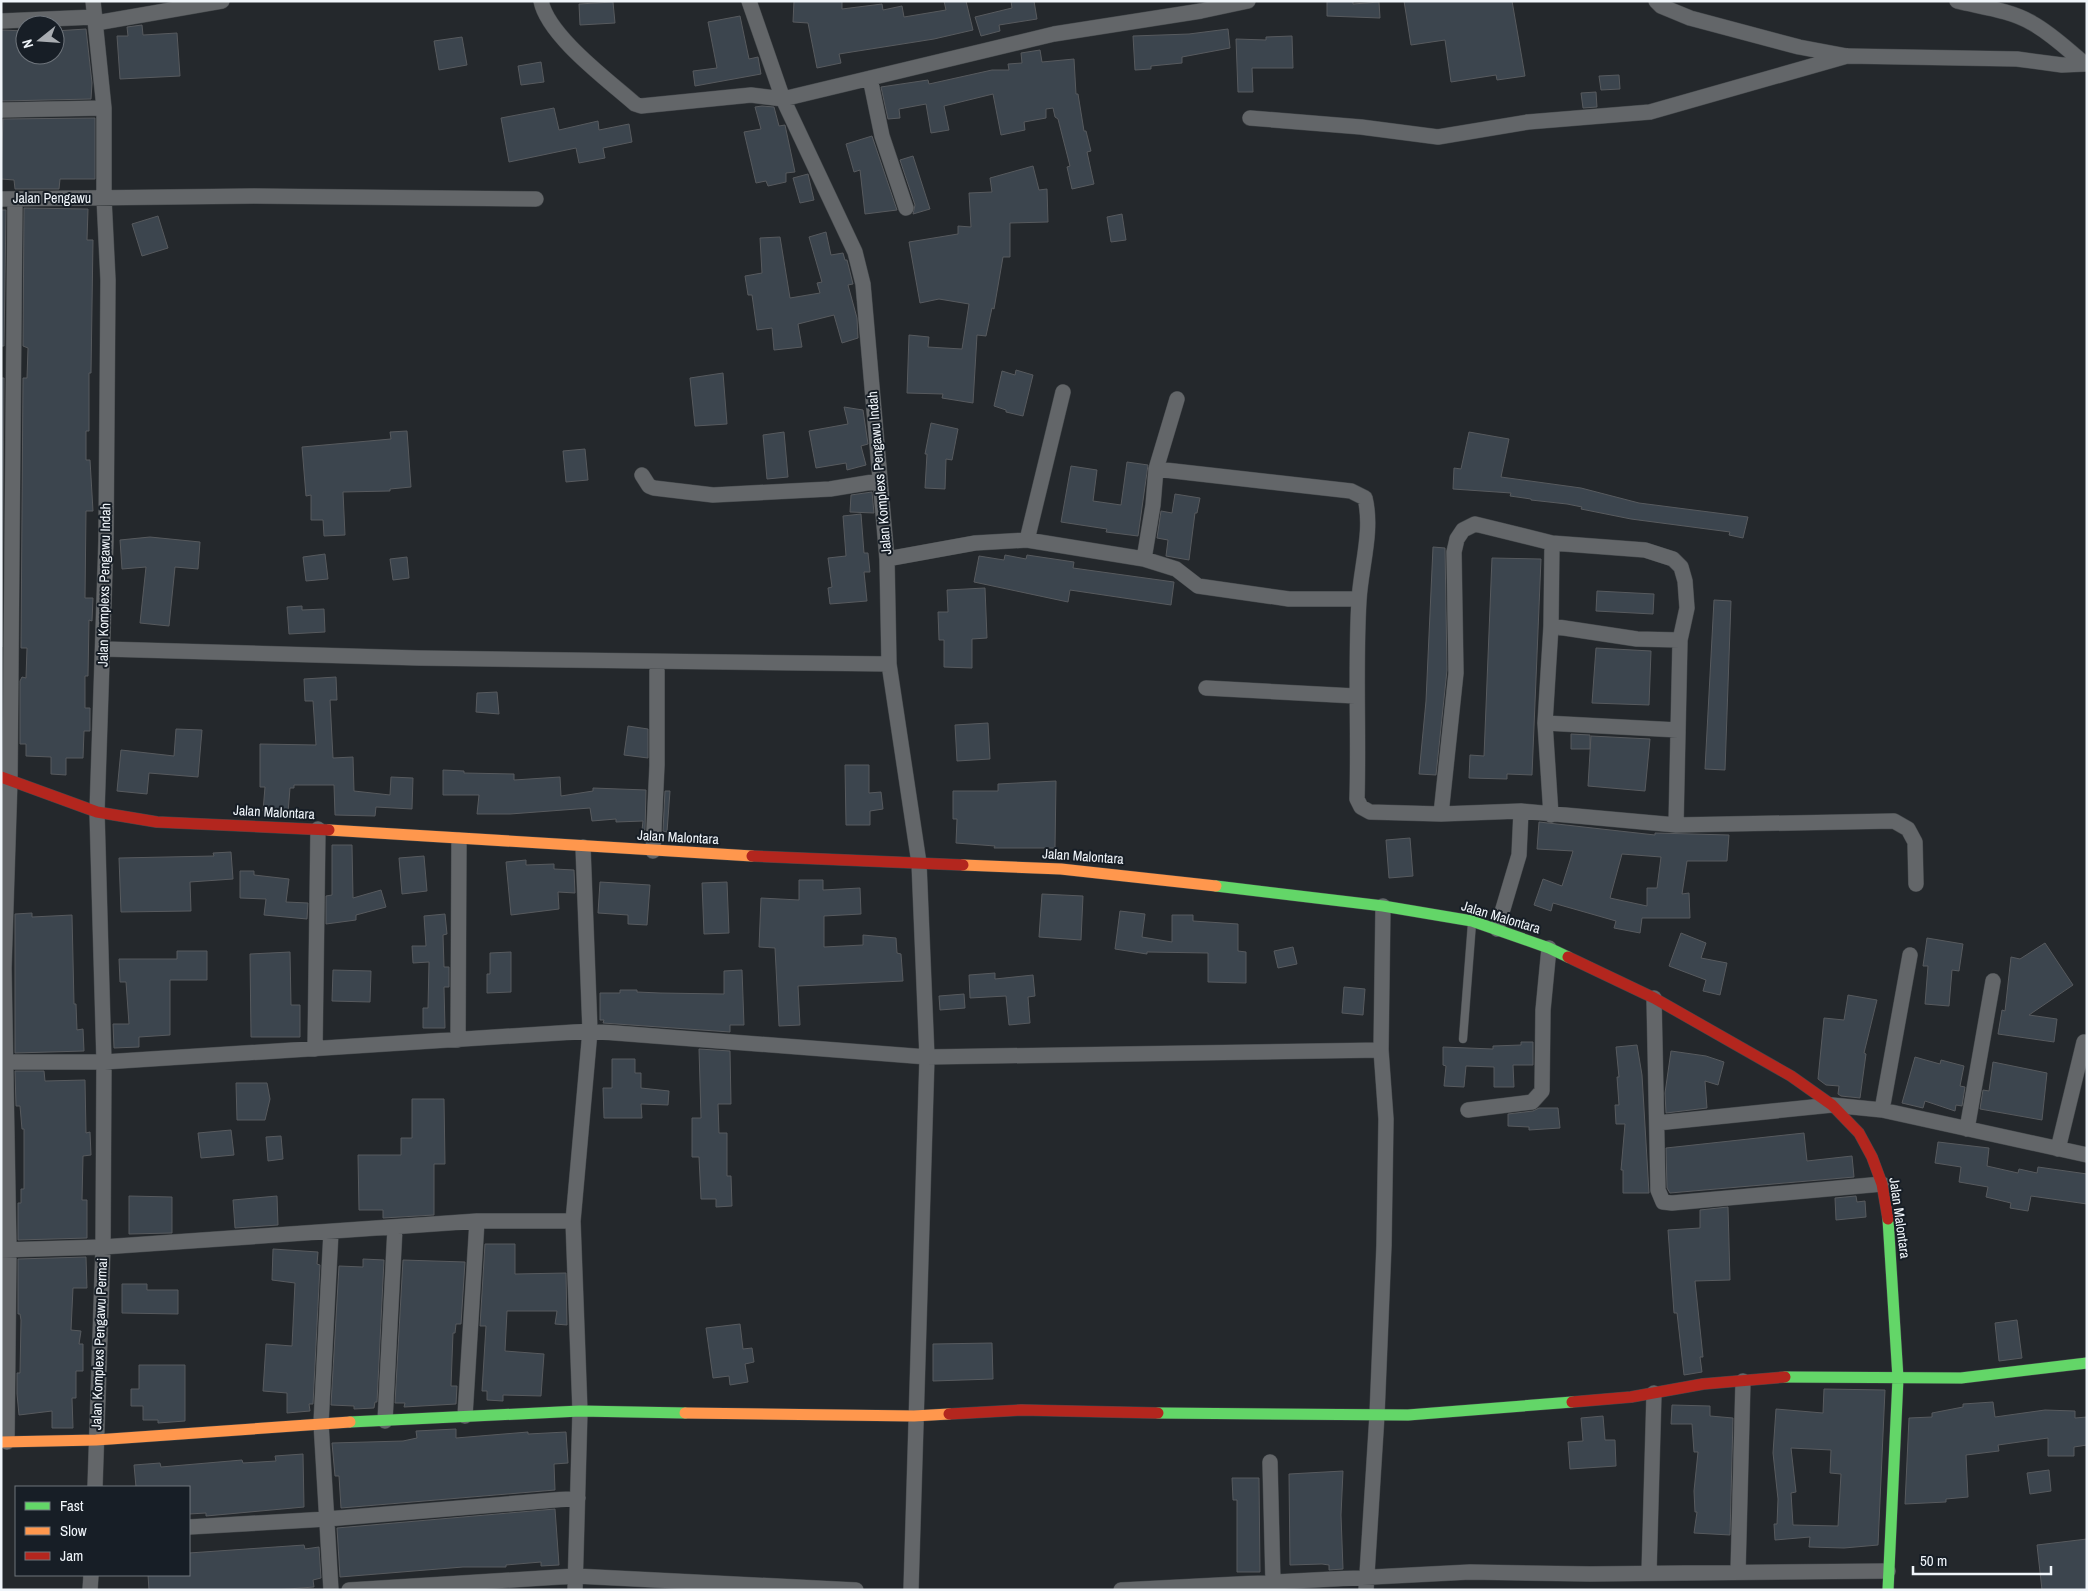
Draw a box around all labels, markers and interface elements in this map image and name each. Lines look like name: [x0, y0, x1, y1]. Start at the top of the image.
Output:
north arrow: [15, 15, 65, 65]
text: N: [18, 37, 37, 50]
street label: Jalan Pengawu: [13, 189, 91, 207]
street label: Jalan Komplexs Pengawu Indah: [863, 391, 895, 555]
street label: Jalan Komplexs Pengawu Indah: [94, 503, 114, 667]
street label: Jalan Malontara: [233, 801, 316, 823]
street label: Jalan Malontara: [637, 826, 720, 848]
street label: Jalan Malontara: [1042, 844, 1125, 868]
street label: Jalan Malontara: [1459, 896, 1543, 938]
street label: Jalan Malontara: [1885, 1176, 1915, 1260]
street label: Jalan Komplexs Pengawu Permai: [87, 1258, 111, 1430]
legend: [15, 1486, 190, 1576]
text: Fast: [60, 1495, 84, 1516]
text: Slow: [60, 1520, 87, 1541]
scale bar: [1913, 1544, 2050, 1576]
text: Jam: [60, 1545, 83, 1566]
text: 50 m: [1920, 1550, 1947, 1571]

